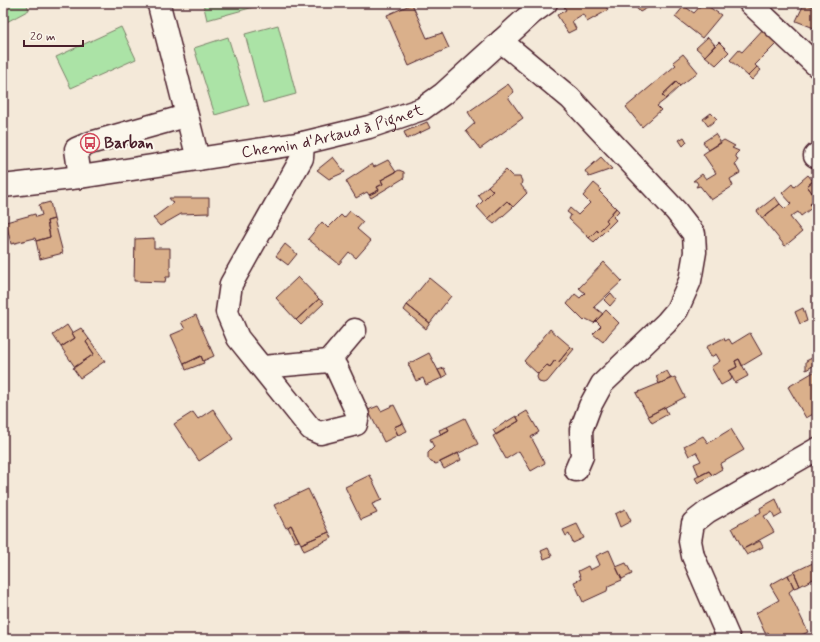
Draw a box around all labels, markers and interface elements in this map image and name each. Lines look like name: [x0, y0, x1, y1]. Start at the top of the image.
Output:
scale bar: [24, 22, 83, 48]
text: 20 m: [30, 29, 56, 45]
street label: Chemin d'Artaud à Pignet: [240, 99, 426, 163]
bus stop icon: Barban: [79, 132, 101, 154]
place label: Barban: [104, 133, 153, 154]

